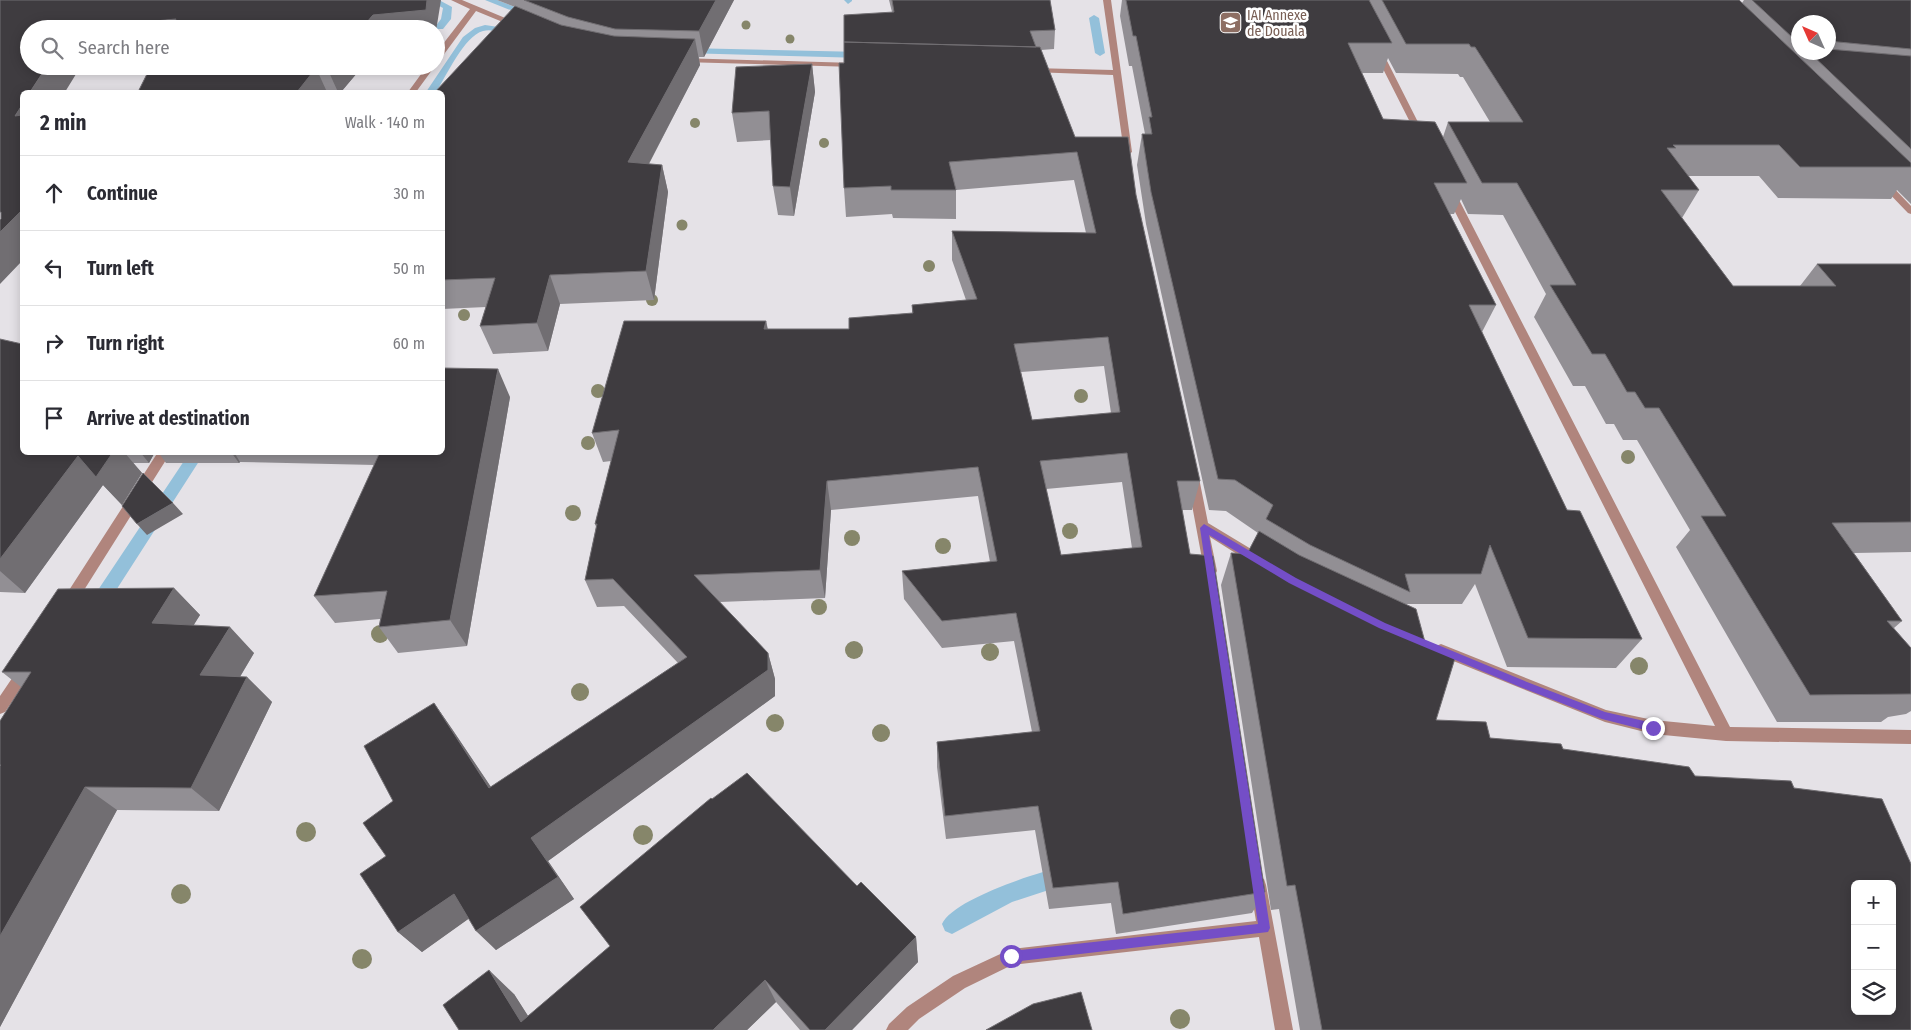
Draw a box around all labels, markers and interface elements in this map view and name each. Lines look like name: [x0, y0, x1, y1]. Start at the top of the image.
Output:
place label: IAI Annexe de Douala: [1247, 7, 1307, 40]
school or university icon: IAI Annexe de Douala: [1219, 11, 1243, 35]
north arrow: [1791, 15, 1836, 60]
search box: [20, 20, 445, 75]
icon: search: [38, 34, 66, 62]
text: Search here: [78, 36, 170, 59]
text: 2 min: [40, 110, 87, 136]
text: Walk · 140 m: [345, 113, 425, 132]
icon: ahead: [40, 179, 68, 207]
text: Continue: [87, 182, 158, 205]
text: 30 m: [393, 184, 425, 203]
icon: left: [40, 254, 68, 282]
text: Turn left: [87, 257, 154, 280]
text: 50 m: [393, 259, 425, 278]
icon: right: [40, 329, 68, 357]
text: Turn right: [87, 332, 164, 355]
text: 60 m: [393, 334, 425, 353]
icon: arrive: [40, 404, 68, 432]
text: Arrive at destination: [87, 407, 250, 430]
route end: [1642, 717, 1665, 740]
map controls: [1851, 880, 1896, 1015]
button: +: [1851, 880, 1896, 925]
button: −: [1851, 925, 1896, 970]
route start: [1000, 945, 1023, 968]
button: layers: [1851, 970, 1896, 1015]

